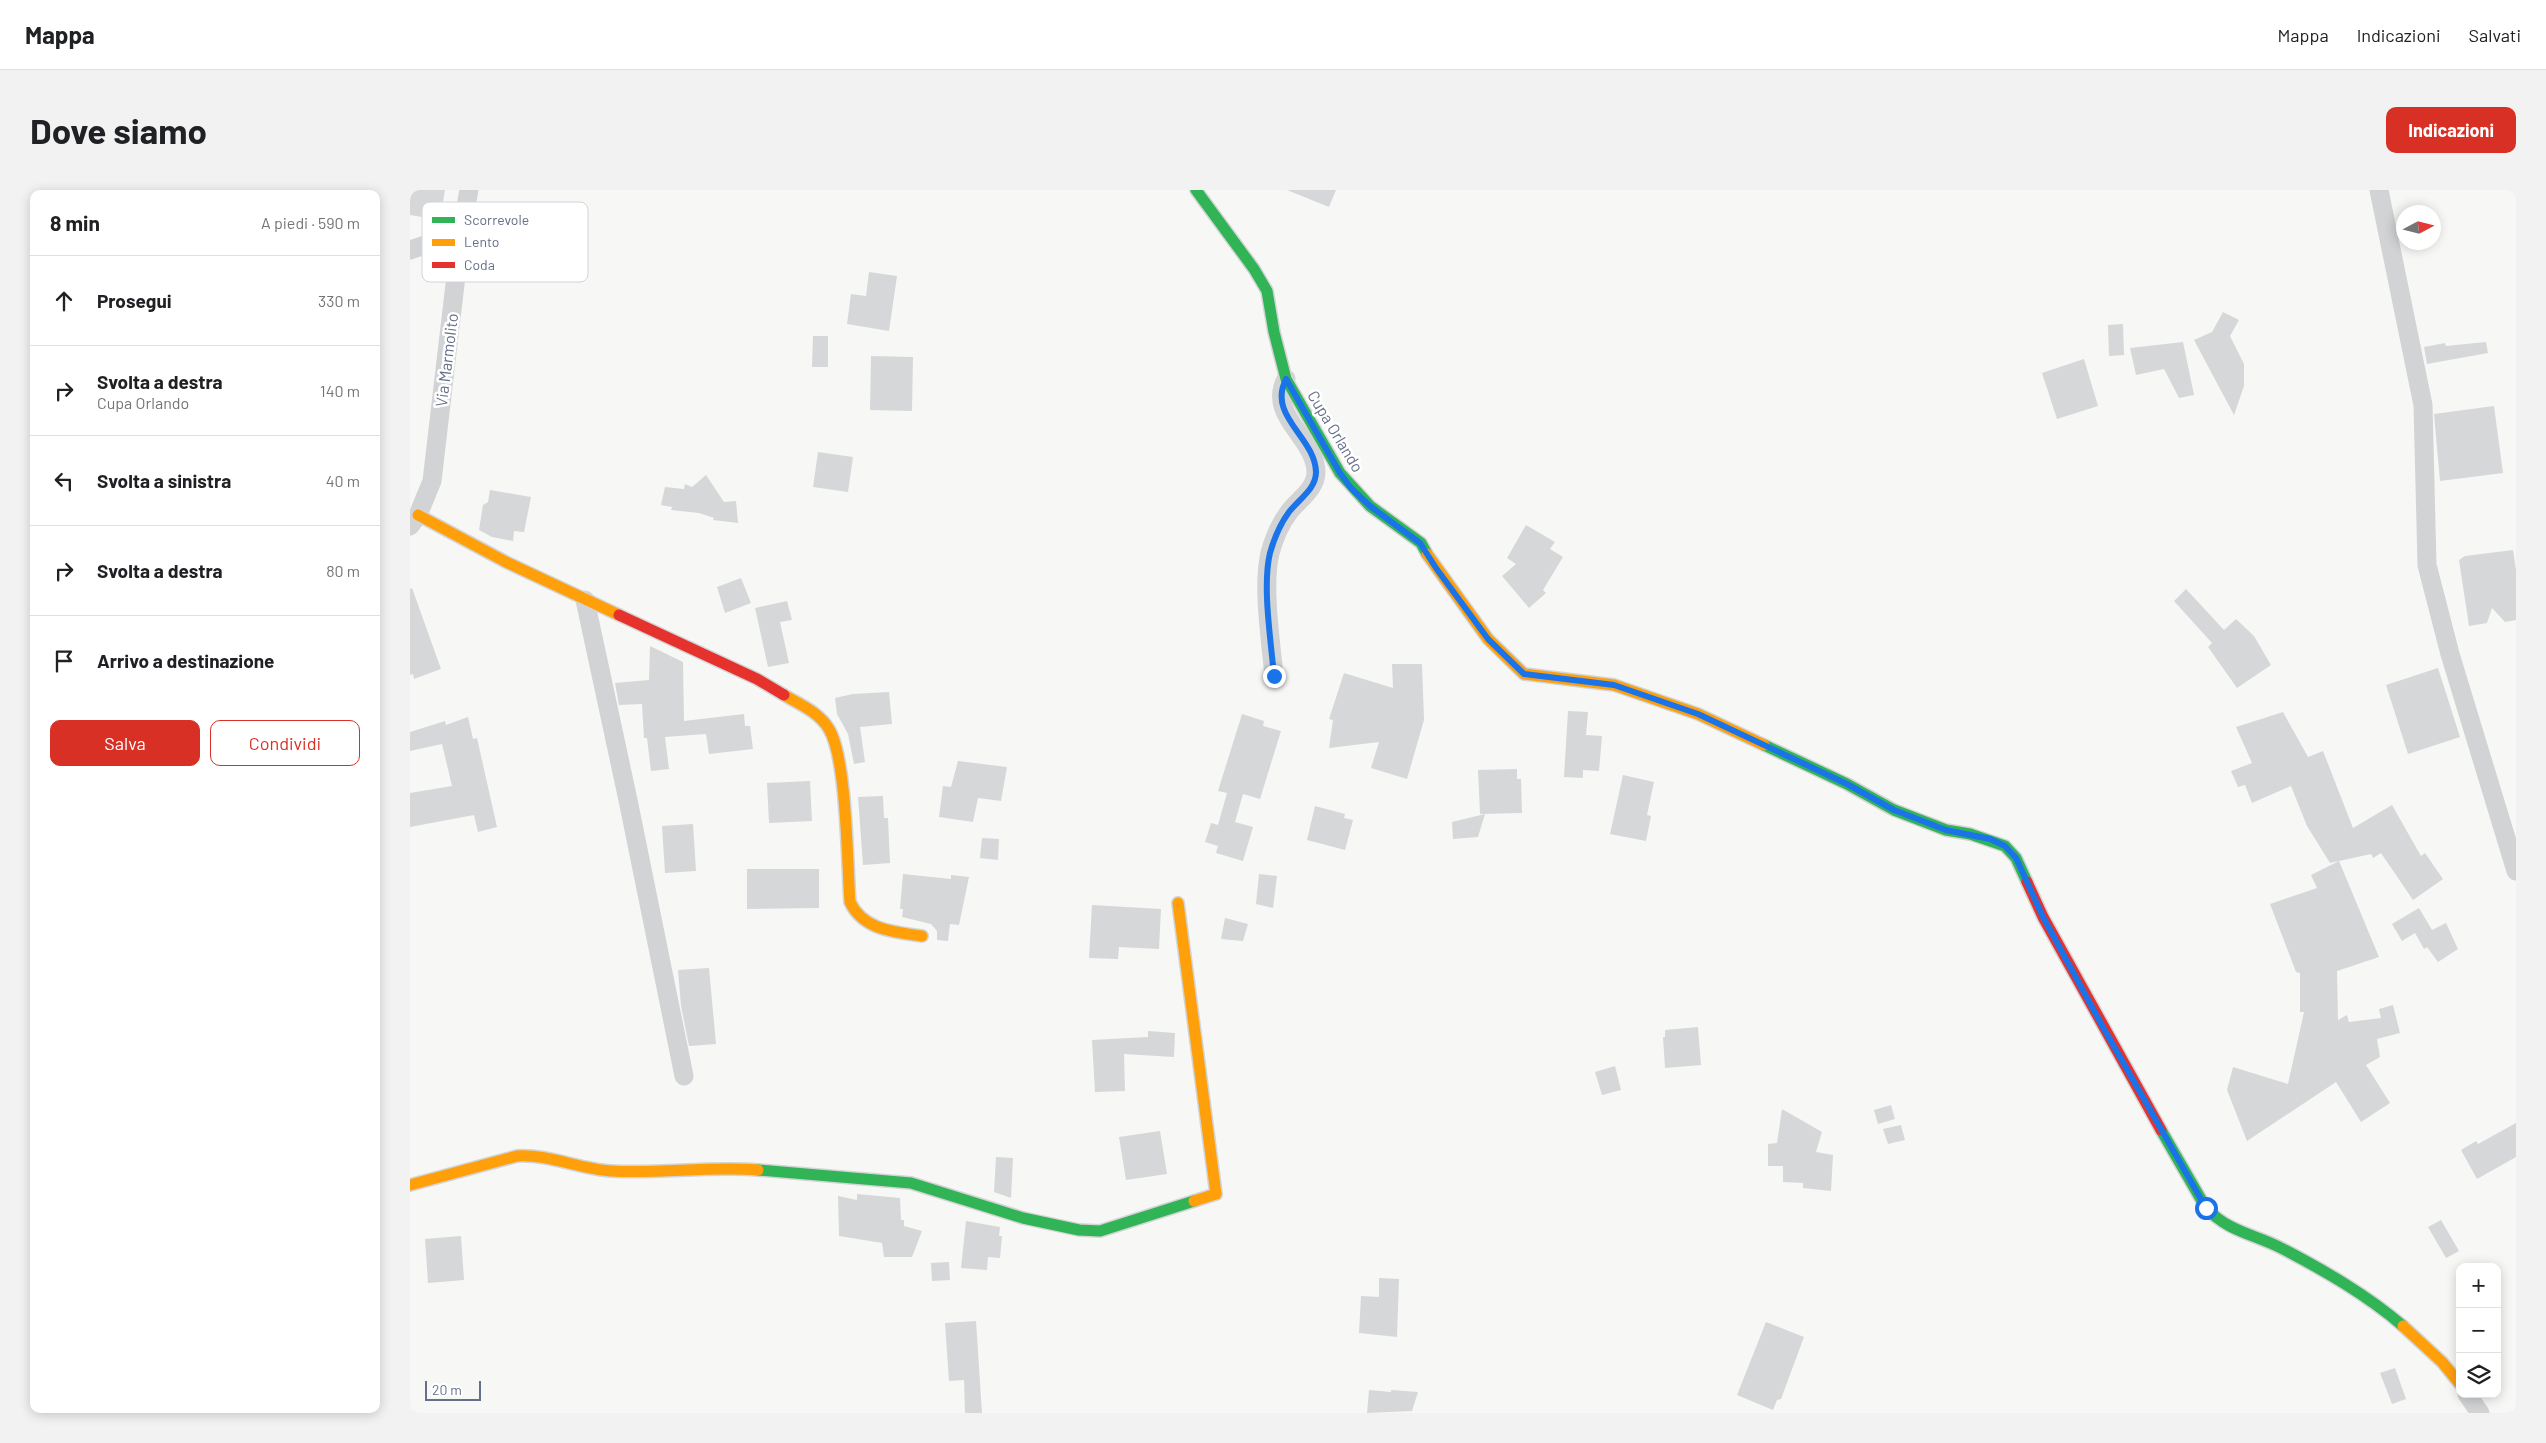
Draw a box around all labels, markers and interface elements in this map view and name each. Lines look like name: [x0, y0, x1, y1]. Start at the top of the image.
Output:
text: Mappa: [25, 20, 95, 49]
text: Mappa: [2278, 24, 2329, 46]
text: Indicazioni: [2357, 24, 2441, 46]
text: Salvati: [2469, 24, 2521, 46]
button: Indicazioni: [2386, 107, 2516, 153]
text: Dove siamo: [30, 109, 207, 151]
legend: [422, 202, 588, 282]
north arrow: [2396, 205, 2441, 250]
text: 8 min: [50, 210, 100, 235]
text: Scorrevole: [464, 211, 529, 228]
text: A piedi · 590 m: [261, 213, 360, 232]
text: Lento: [464, 233, 499, 250]
text: Coda: [464, 256, 495, 273]
icon: ahead: [50, 287, 78, 315]
text: Prosegui: [97, 289, 172, 312]
text: 330 m: [318, 291, 360, 310]
street label: Via Marmolito: [431, 312, 461, 408]
text: Svolta a destra: [97, 370, 223, 393]
icon: right: [50, 377, 78, 405]
text: 140 m: [320, 381, 360, 400]
street label: Cupa Orlando: [1304, 387, 1368, 475]
text: Cupa Orlando: [97, 393, 189, 412]
icon: left: [50, 467, 78, 495]
text: Svolta a sinistra: [97, 469, 231, 492]
text: 40 m: [326, 471, 360, 490]
icon: right: [50, 557, 78, 585]
text: Svolta a destra: [97, 559, 223, 582]
text: 80 m: [326, 561, 360, 580]
icon: arrive: [50, 647, 78, 675]
text: Arrivo a destinazione: [97, 649, 275, 672]
route end: [1263, 665, 1286, 688]
button: Salva: [50, 720, 200, 766]
button: Condividi: [210, 720, 360, 766]
route start: [2195, 1197, 2218, 1220]
map controls: [2456, 1263, 2501, 1398]
button: +: [2456, 1263, 2501, 1308]
button: −: [2456, 1308, 2501, 1353]
button: layers: [2456, 1353, 2501, 1398]
scale bar: [425, 1378, 481, 1401]
text: 20 m: [432, 1381, 462, 1398]

